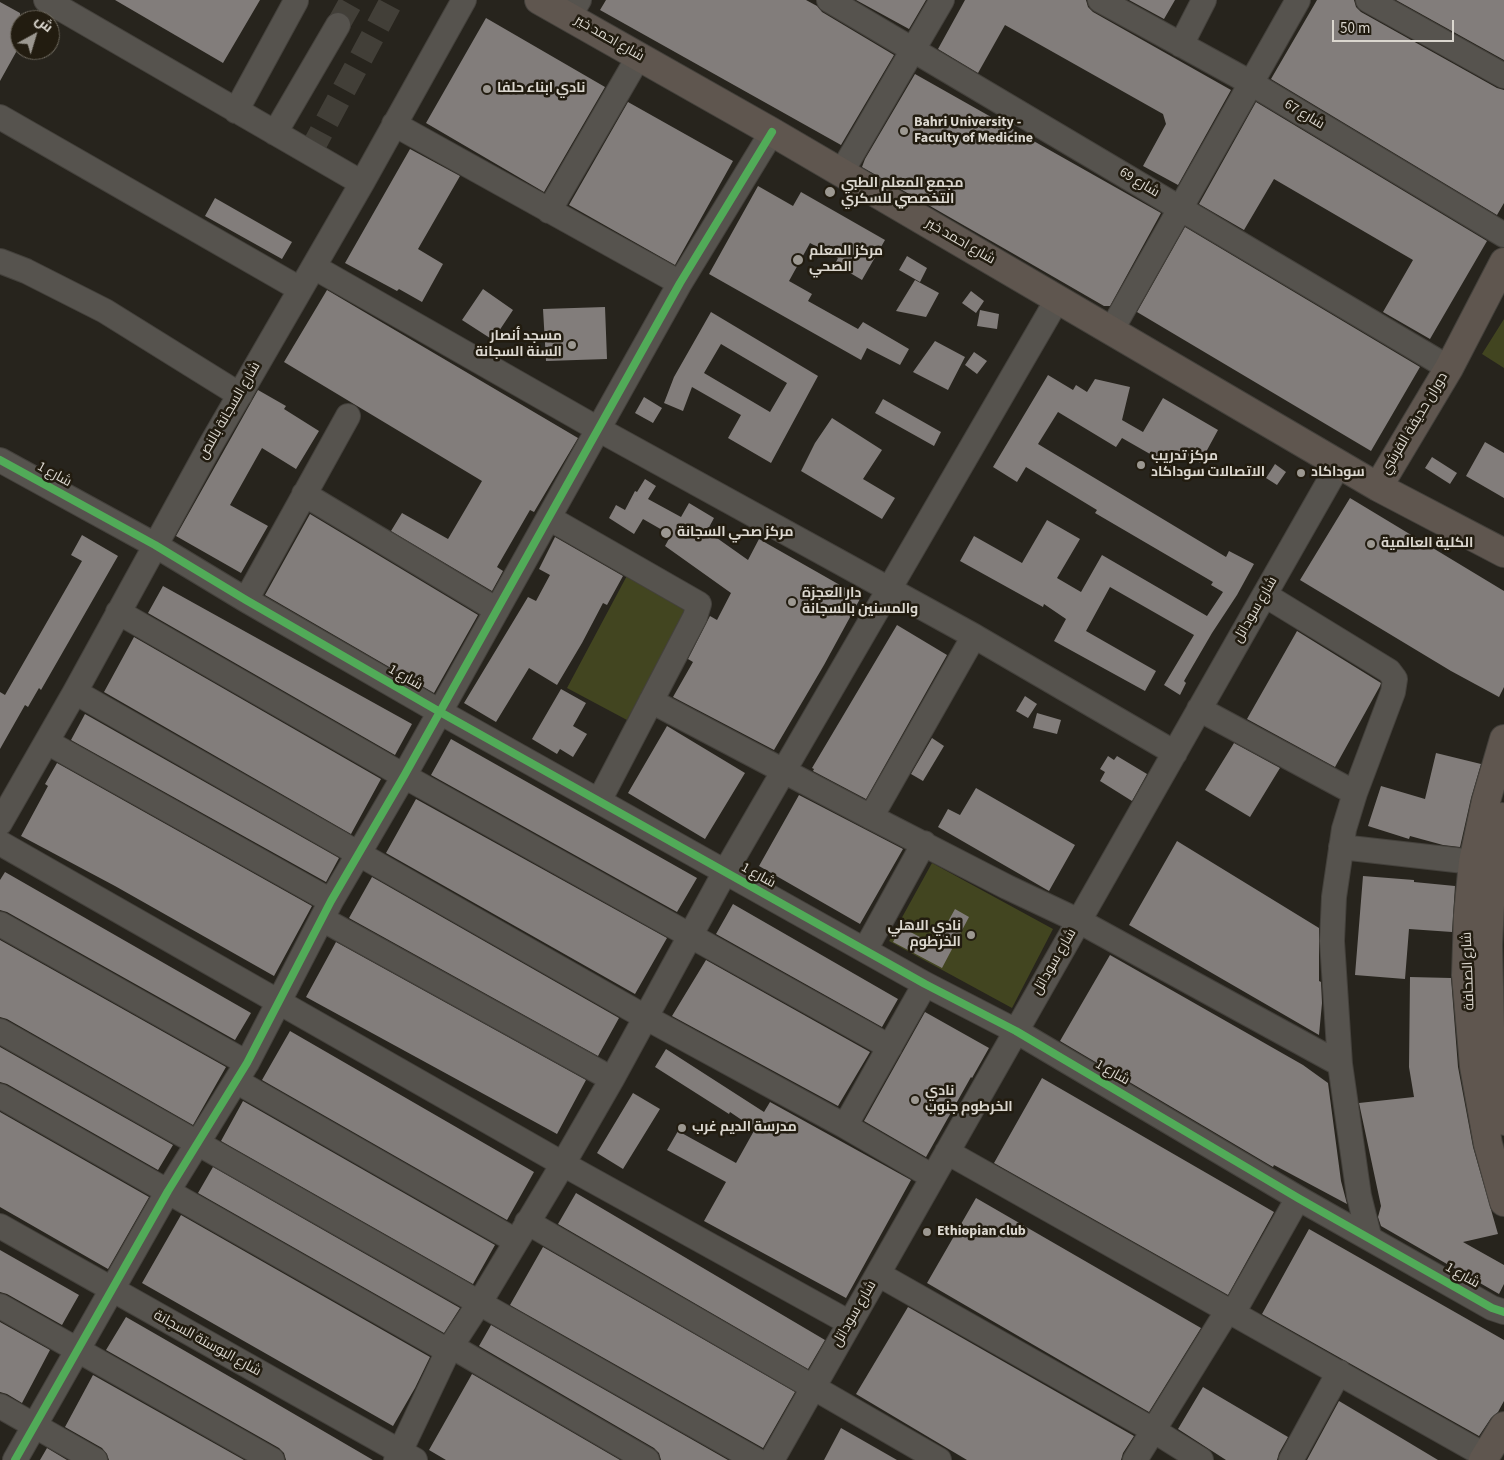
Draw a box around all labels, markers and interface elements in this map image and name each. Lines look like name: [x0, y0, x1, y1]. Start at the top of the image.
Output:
north arrow: [10, 10, 60, 60]
scale bar: [1334, 10, 1456, 42]
text: ش: [31, 11, 57, 38]
street label: شارع احمد خير: [571, 12, 647, 66]
text: 50 m: [1340, 18, 1370, 39]
place label: نادي ابناء حلفا: [497, 81, 585, 97]
marker: نادي ابناء حلفا: [481, 83, 493, 95]
street label: شارع 67: [1281, 97, 1327, 133]
place label: Bahri University - Faculty of Medicine: [914, 115, 1033, 148]
marker: Bahri University - Faculty of Medicine: [898, 125, 910, 137]
street label: شارع 69: [1116, 165, 1162, 201]
place label: مجمع المعلم الطبي التخصصي للسكري: [841, 176, 963, 208]
marker: مجمع المعلم الطبي التخصصي للسكري: [823, 185, 837, 199]
street label: شارع احمد خير: [922, 215, 998, 269]
place label: مركز المعلم الصحي: [809, 244, 883, 276]
marker: مركز المعلم الصحي: [791, 253, 805, 267]
place label: مسجد أنصار السنة السجانة: [475, 329, 562, 362]
marker: مسجد أنصار السنة السجانة: [566, 339, 578, 351]
street label: شارع السجانة بالنص: [195, 359, 265, 463]
street label: دوران حديقة القرشي: [1378, 370, 1452, 478]
place label: مركز تدريب الاتصالات سوداكاد: [1151, 449, 1265, 482]
street label: شارع 1: [34, 459, 74, 491]
marker: مركز تدريب الاتصالات سوداكاد: [1135, 459, 1147, 471]
place label: سوداكاد: [1311, 465, 1365, 481]
marker: سوداكاد: [1295, 467, 1307, 479]
place label: مركز صحي السجانة: [677, 525, 793, 541]
marker: مركز صحي السجانة: [659, 526, 673, 540]
place label: الكلية العالمية: [1381, 536, 1473, 552]
marker: الكلية العالمية: [1365, 538, 1377, 550]
street label: شارع سوداتل: [1230, 574, 1282, 646]
place label: دار العجزة والمسنين بالسجانة: [802, 586, 918, 618]
marker: دار العجزة والمسنين بالسجانة: [786, 596, 798, 608]
street label: شارع 1: [385, 662, 425, 694]
street label: شارع 1: [738, 860, 778, 892]
place label: نادي الاهلي الخرطوم: [888, 919, 961, 952]
street label: شارع سوداتل: [1029, 926, 1081, 998]
marker: نادي الاهلي الخرطوم: [965, 929, 977, 941]
street label: شارع الصحافة: [1459, 931, 1479, 1011]
street label: شارع 1: [1092, 1057, 1132, 1089]
place label: نادي الخرطوم جنوب: [925, 1084, 1013, 1116]
marker: نادي الخرطوم جنوب: [909, 1094, 921, 1106]
place label: مدرسة الديم غرب: [692, 1120, 797, 1136]
marker: مدرسة الديم غرب: [676, 1122, 688, 1134]
place label: Ethiopian club: [937, 1224, 1026, 1240]
marker: Ethiopian club: [921, 1226, 933, 1238]
street label: شارع 1: [1442, 1260, 1482, 1292]
street label: شارع سوداتل: [829, 1278, 881, 1350]
street label: شارع البوستة السجانة: [150, 1307, 264, 1381]

